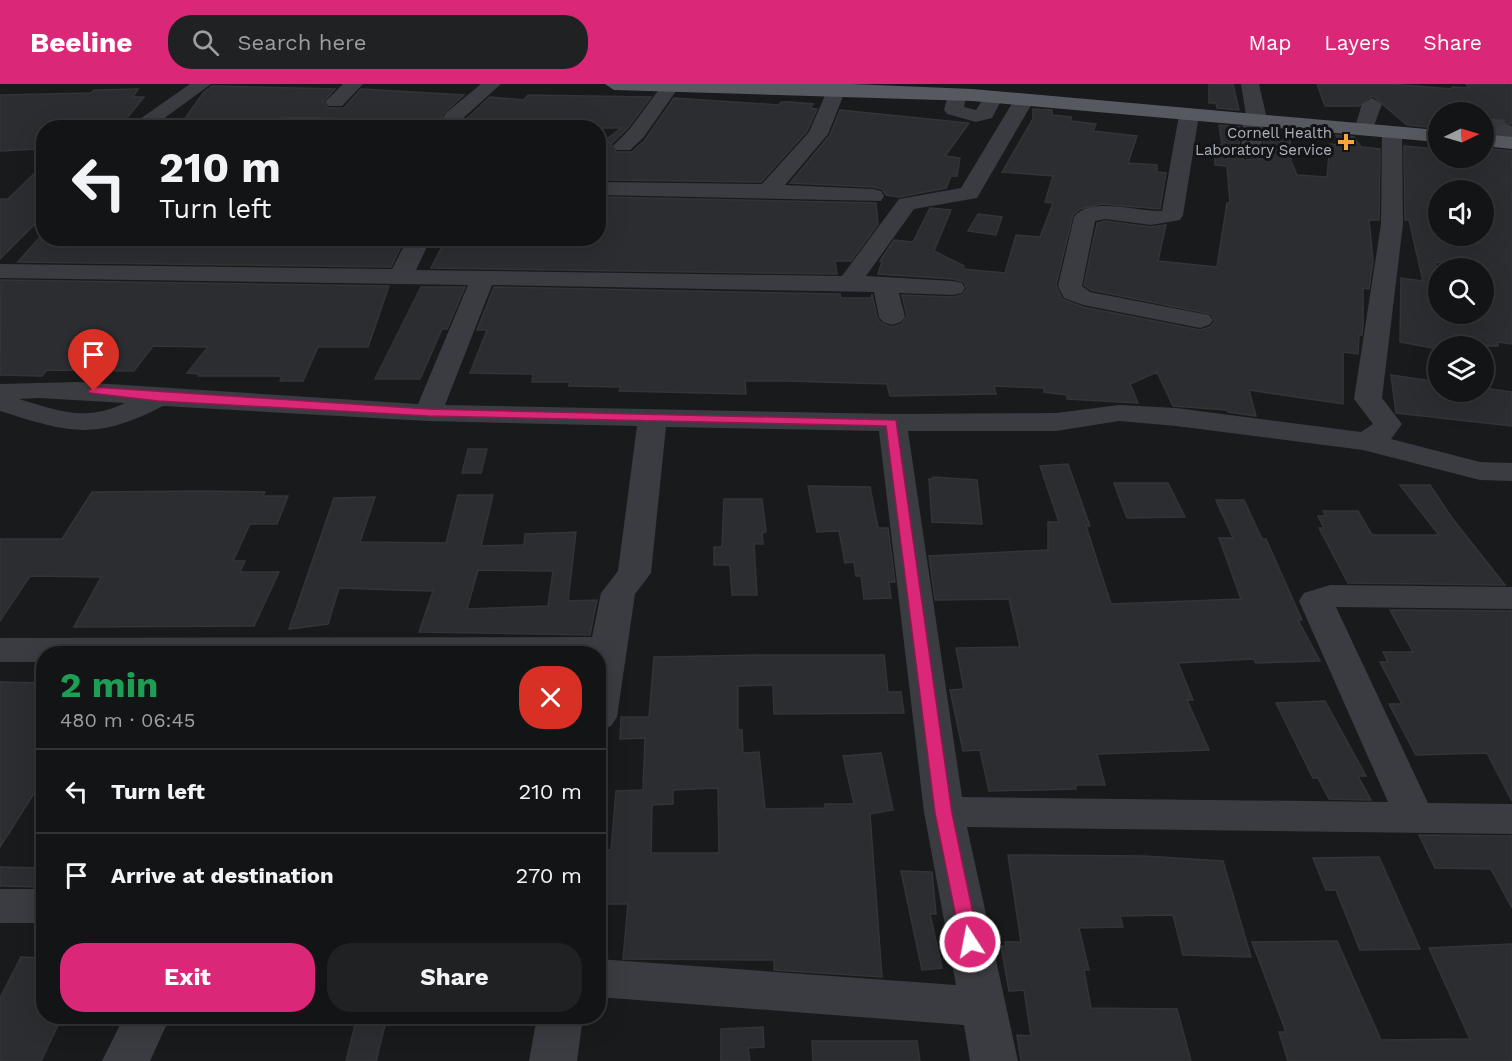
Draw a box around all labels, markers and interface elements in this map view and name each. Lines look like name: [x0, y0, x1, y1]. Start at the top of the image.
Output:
search box: [168, 15, 588, 69]
text: Beeline: [30, 26, 132, 59]
icon: search: [189, 26, 222, 59]
text: Search here: [237, 30, 366, 55]
text: Map: [1248, 30, 1291, 55]
text: Layers: [1324, 30, 1390, 55]
text: Share: [1423, 30, 1482, 55]
north arrow: [1428, 102, 1494, 168]
map controls: [1428, 102, 1494, 402]
place label: Cornell Health Laboratory Service: [1195, 124, 1332, 159]
marker: Cornell Health Laboratory Service: [1337, 133, 1355, 151]
text: 210 m: [159, 143, 281, 192]
icon: left: [60, 144, 138, 222]
button: sound: [1428, 180, 1494, 246]
text: Turn left: [159, 193, 271, 225]
button: search: [1428, 258, 1494, 324]
pin: [68, 329, 119, 391]
button: layers: [1428, 336, 1494, 402]
icon: arrive: [77, 338, 110, 371]
text: 2 min: [60, 664, 158, 706]
button: close: [519, 666, 582, 729]
text: 480 m · 06:45: [60, 708, 195, 732]
icon: left: [60, 775, 93, 808]
text: Turn left: [111, 779, 205, 804]
text: 210 m: [518, 779, 582, 804]
icon: arrive: [60, 859, 93, 892]
text: Arrive at destination: [111, 863, 334, 888]
text: 270 m: [516, 863, 582, 888]
position arrow: [938, 910, 1002, 974]
button: Exit: [60, 943, 315, 1012]
button: Share: [327, 943, 582, 1012]

